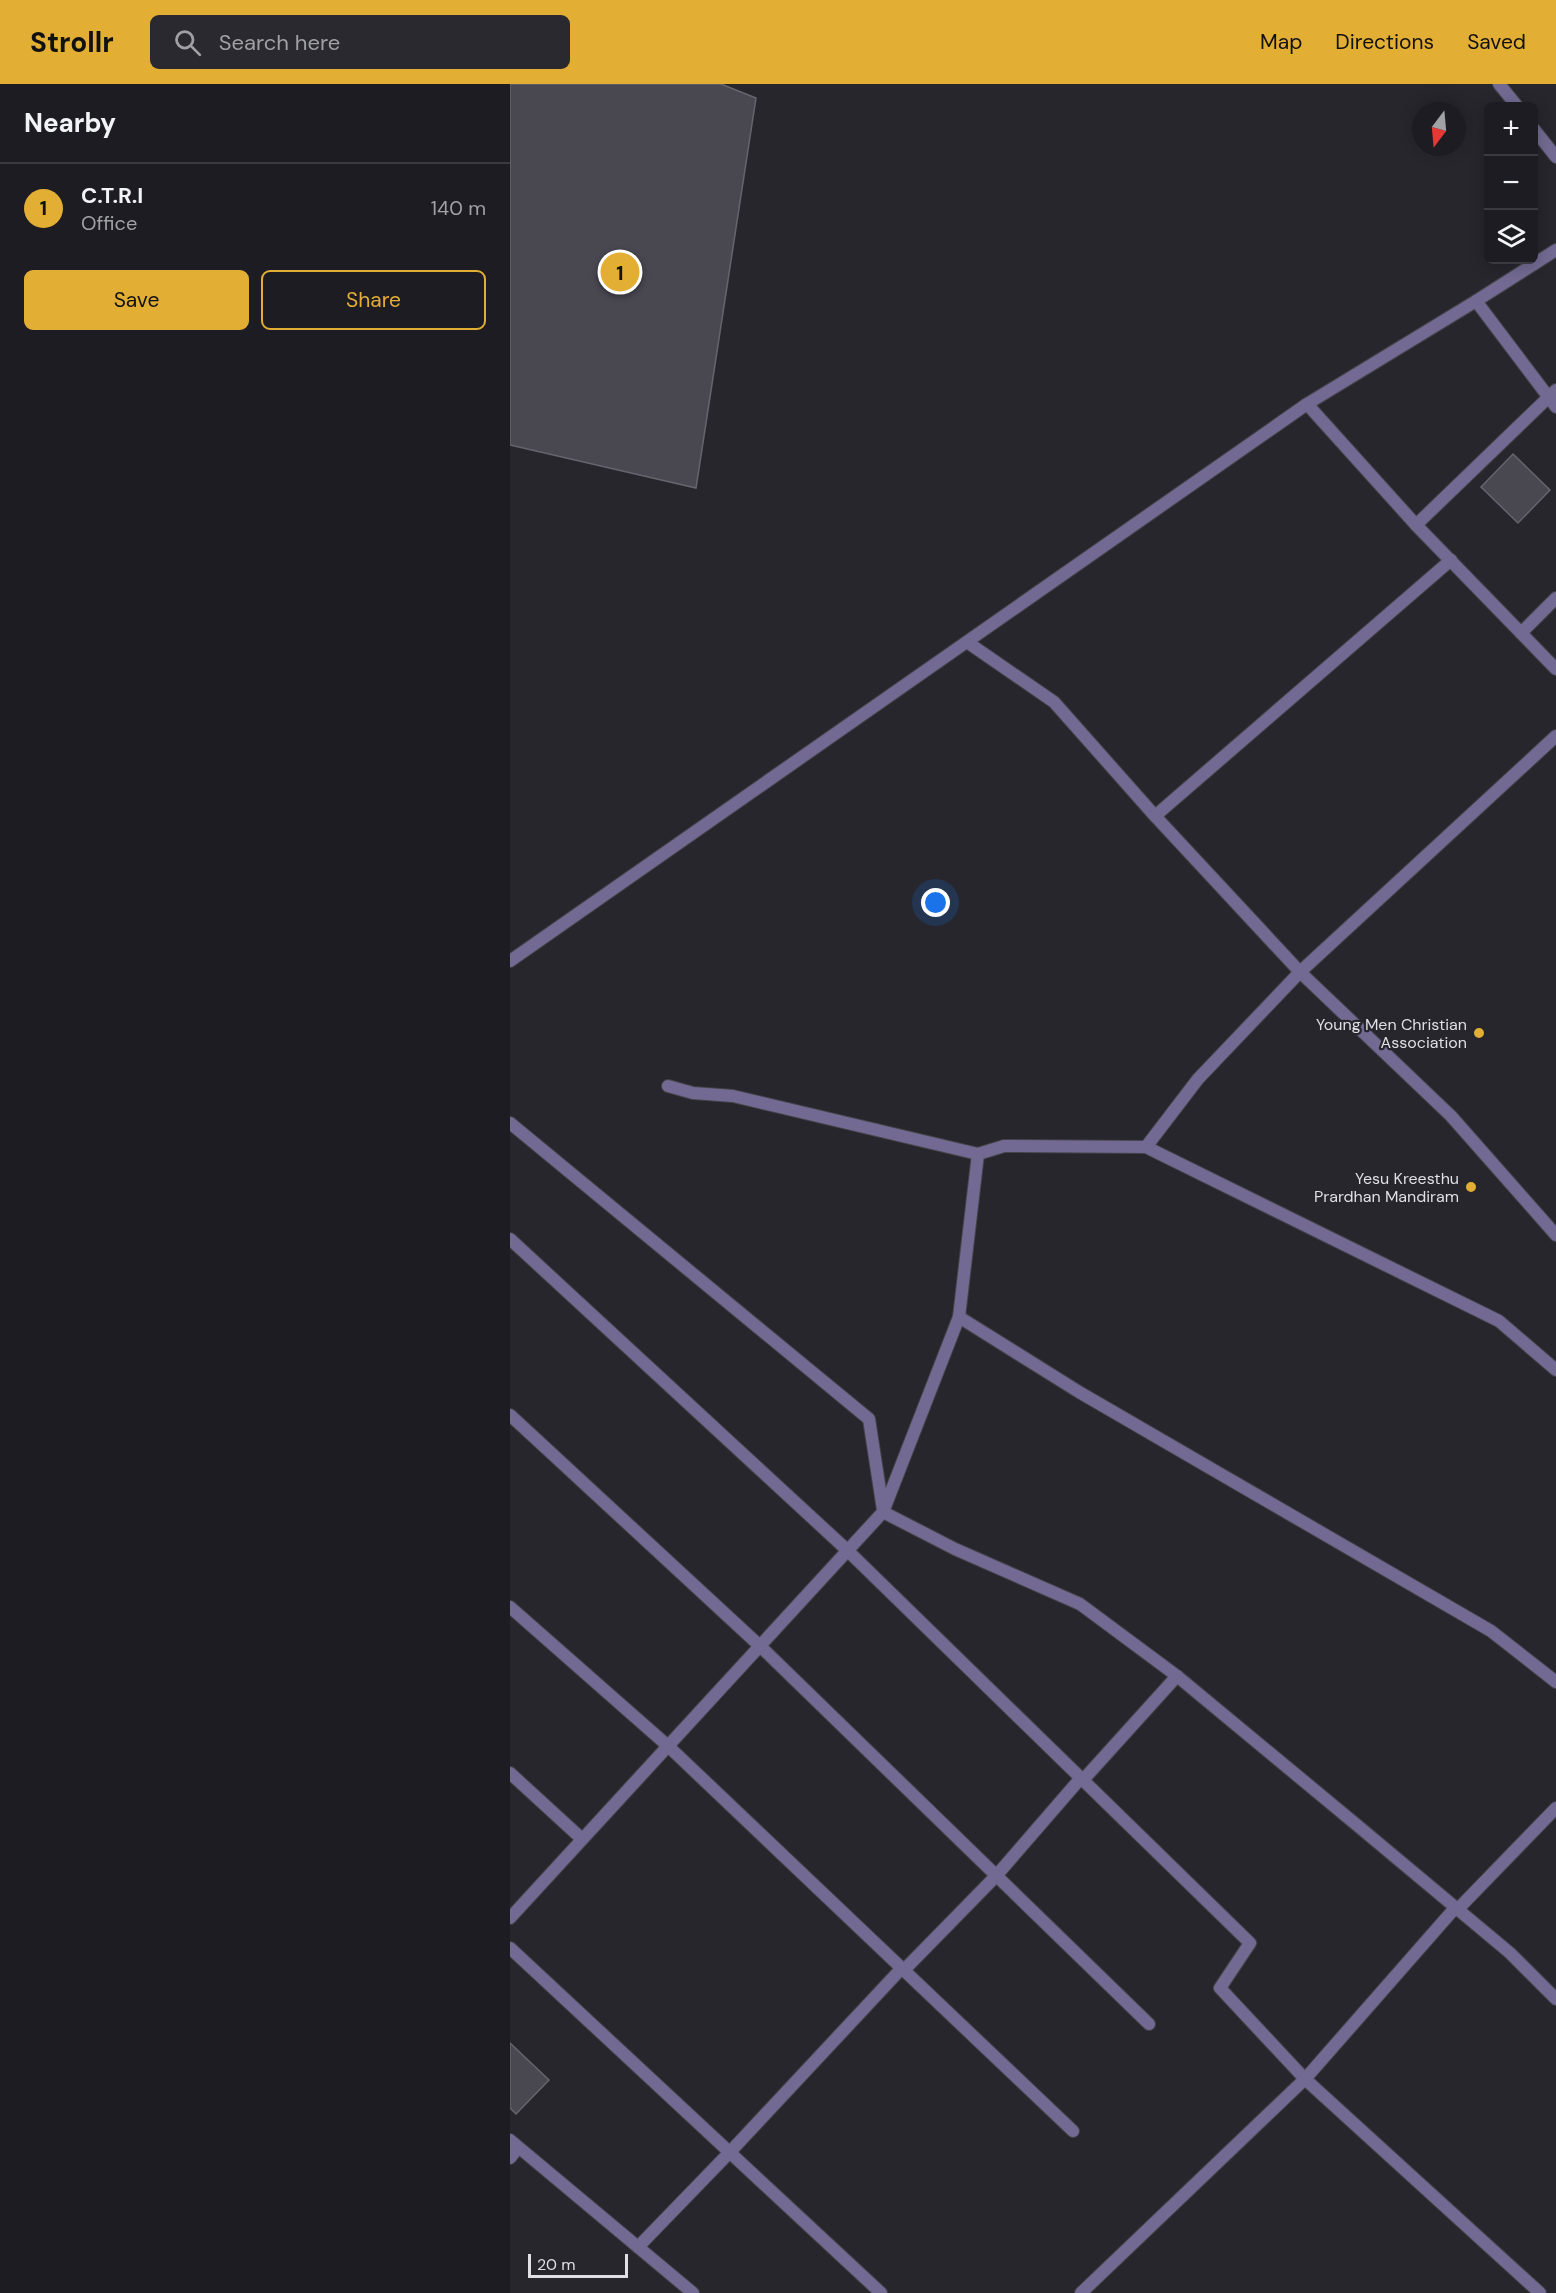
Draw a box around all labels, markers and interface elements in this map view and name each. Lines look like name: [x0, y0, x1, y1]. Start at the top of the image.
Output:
search box: [150, 15, 570, 69]
text: Strollr: [30, 24, 114, 61]
icon: search: [171, 26, 204, 59]
text: Search here: [219, 28, 340, 57]
text: Map: [1260, 28, 1302, 56]
text: Directions: [1335, 28, 1434, 56]
text: Saved: [1467, 28, 1526, 56]
north arrow: [1412, 102, 1466, 156]
map controls: [1484, 102, 1538, 264]
button: +: [1484, 102, 1538, 156]
text: Nearby: [24, 106, 116, 140]
button: −: [1484, 156, 1538, 210]
text: C.T.R.I: [81, 181, 143, 210]
text: 1: [40, 195, 47, 221]
text: 140 m: [431, 195, 486, 221]
text: Office: [81, 210, 137, 236]
button: layers: [1484, 210, 1538, 264]
pin: 1: [600, 250, 640, 294]
button: Save: [24, 270, 249, 330]
button: Share: [261, 270, 486, 330]
your location: [921, 888, 950, 917]
place label: Young Men Christian Association: [1316, 1014, 1467, 1053]
marker: Young Men Christian Association: [1472, 1026, 1486, 1040]
place label: Yesu Kreesthu Prardhan Mandiram: [1314, 1168, 1459, 1207]
marker: Yesu Kreesthu Prardhan Mandiram: [1464, 1180, 1478, 1194]
scale bar: [528, 2251, 628, 2278]
text: 20 m: [537, 2254, 576, 2275]

